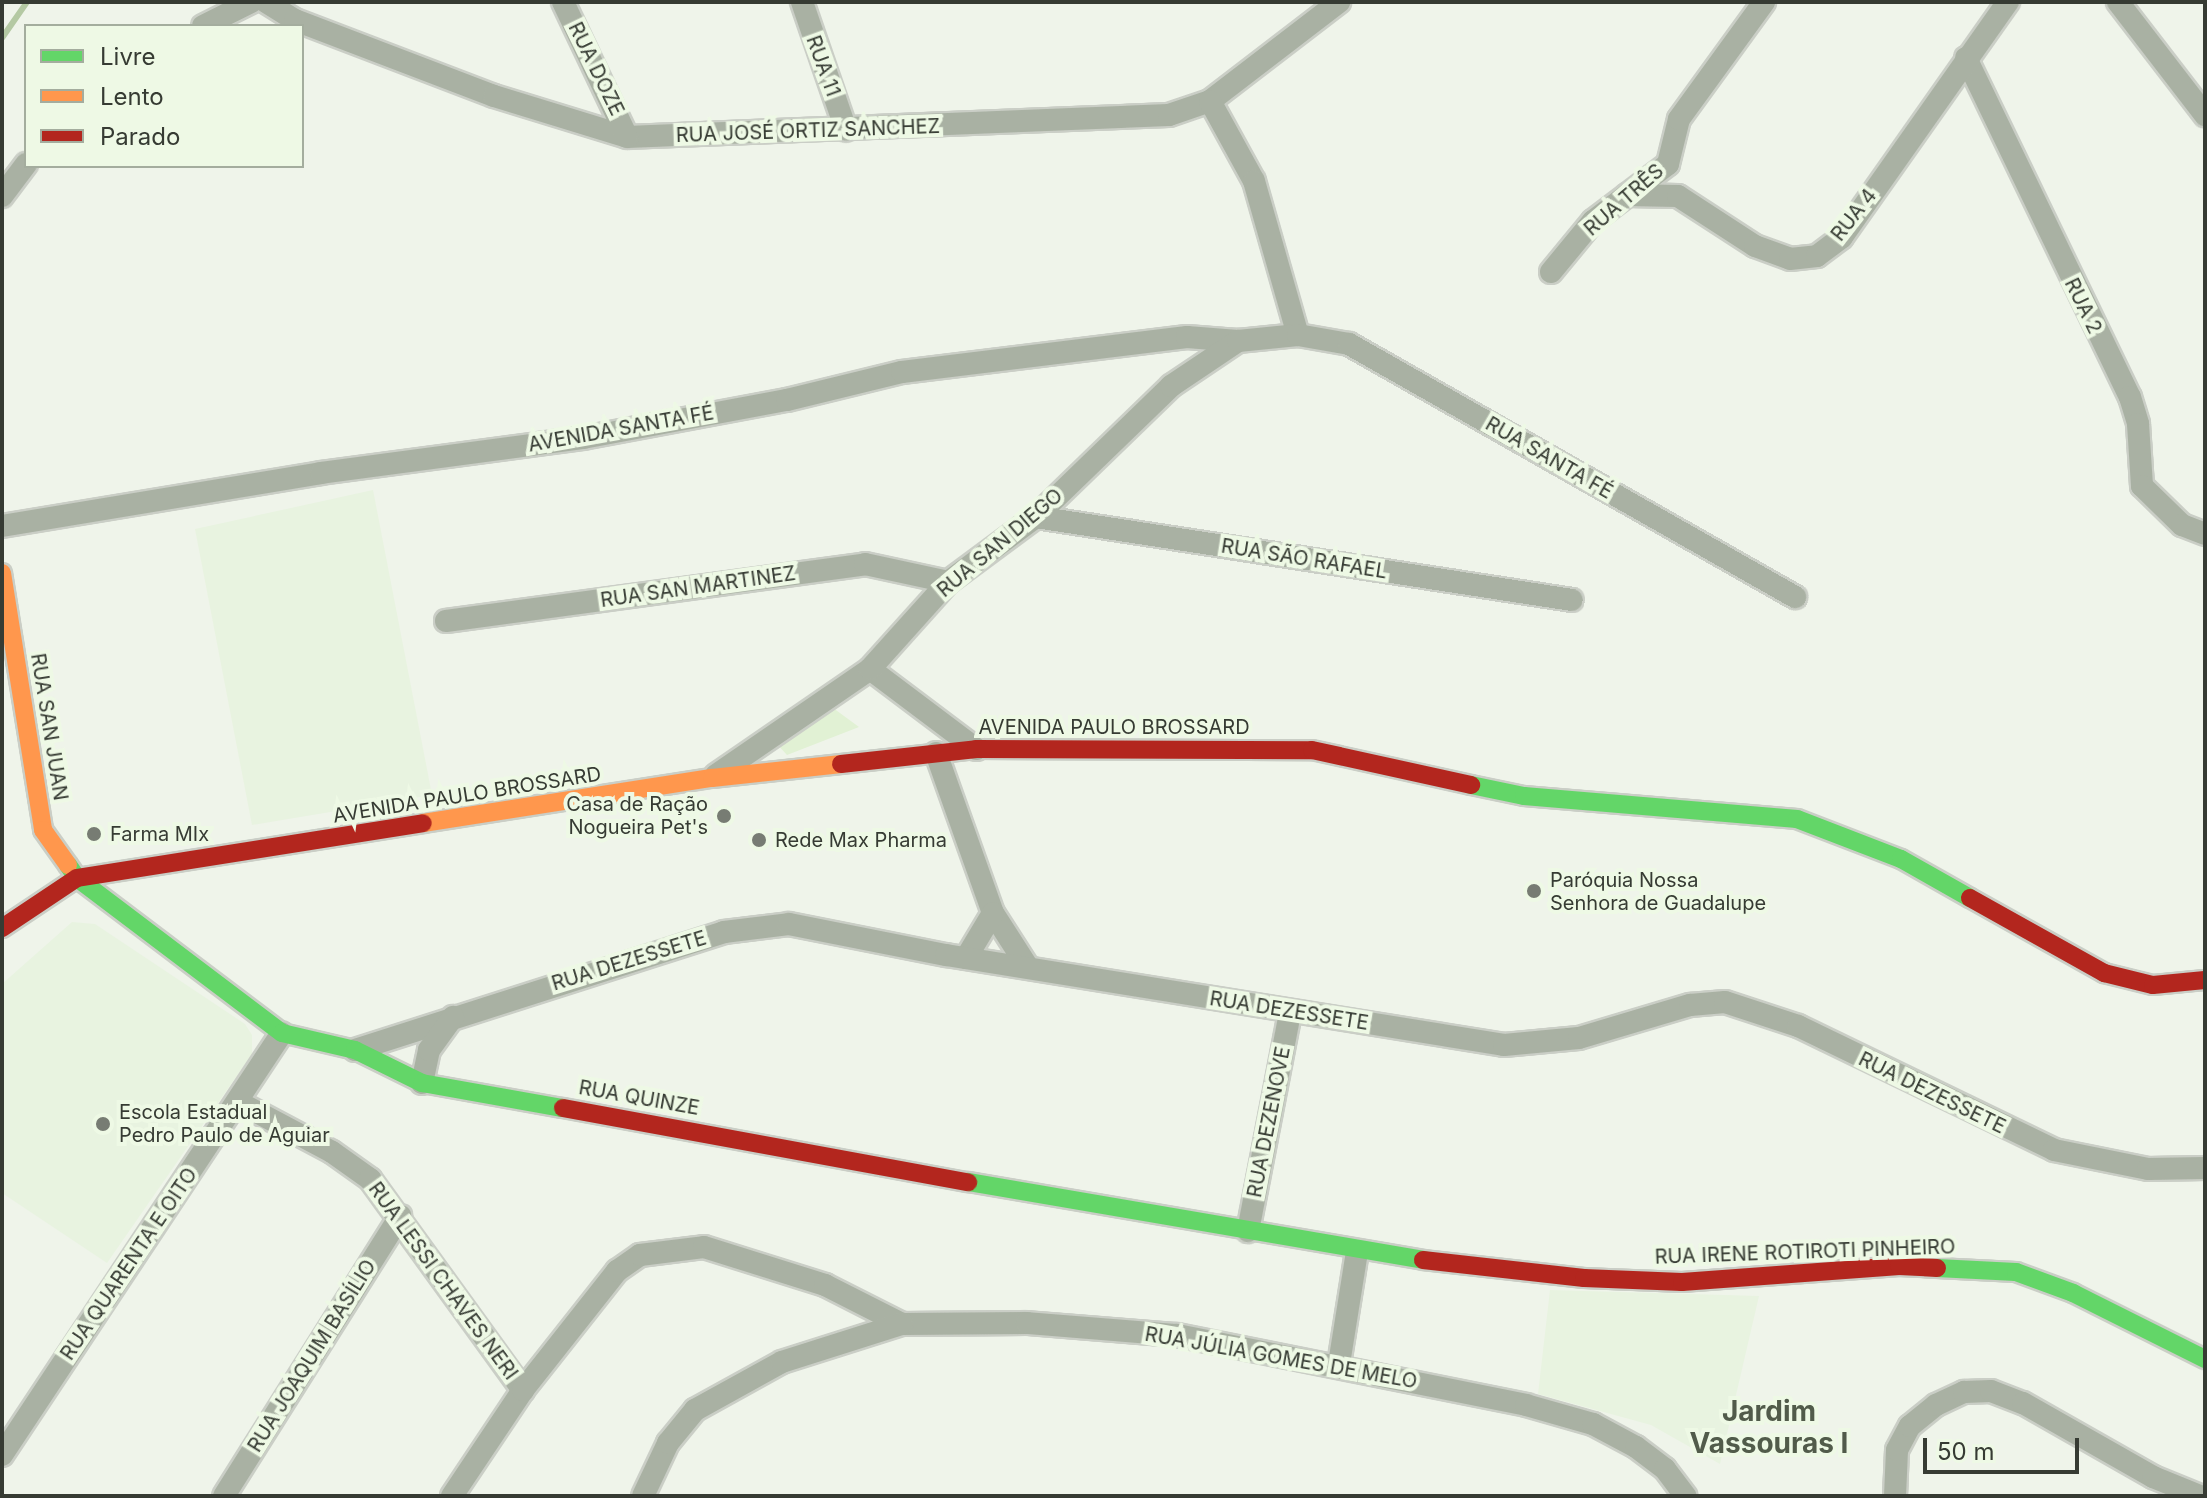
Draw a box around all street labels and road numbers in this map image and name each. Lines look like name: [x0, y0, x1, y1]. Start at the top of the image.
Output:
street label: RUA DOZE: [563, 18, 629, 120]
street label: RUA 11: [801, 32, 845, 100]
street label: RUA JOSÉ ORTIZ SANCHEZ: [675, 114, 941, 148]
street label: RUA TRÊS: [1579, 159, 1669, 241]
street label: RUA 4: [1826, 184, 1882, 246]
street label: RUA 2: [2059, 274, 2107, 338]
street label: AVENIDA SANTA FÉ: [526, 401, 716, 457]
street label: RUA SANTA FÉ: [1481, 412, 1617, 504]
street label: RUA SAN DIEGO: [932, 484, 1068, 602]
street label: RUA SÃO RAFAEL: [1219, 534, 1389, 584]
street label: RUA SAN MARTINEZ: [599, 561, 797, 613]
street label: RUA SAN JUAN: [26, 652, 72, 802]
street label: AVENIDA PAULO BROSSARD: [978, 715, 1250, 739]
street label: AVENIDA PAULO BROSSARD: [331, 762, 603, 828]
street label: RUA DEZESSETE: [549, 926, 709, 996]
street label: RUA DEZESSETE: [1208, 987, 1370, 1035]
street label: RUA DEZENOVE: [1243, 1044, 1295, 1200]
street label: RUA DEZESSETE: [1855, 1047, 2009, 1139]
street label: RUA QUINZE: [577, 1076, 701, 1120]
street label: RUA QUARENTA E OITO: [56, 1163, 202, 1365]
street label: RUA LESSI CHAVES NERI: [363, 1178, 523, 1384]
street label: RUA IRENE ROTIROTI PINHEIRO: [1654, 1235, 1956, 1269]
street label: RUA JOAQUIM BASÍLIO: [243, 1255, 381, 1457]
street label: RUA JÚLIA GOMES DE MELO: [1143, 1322, 1419, 1394]

